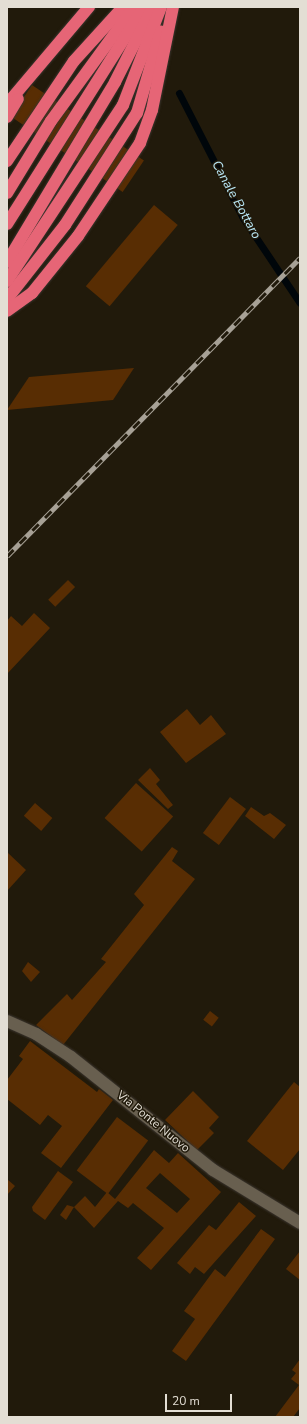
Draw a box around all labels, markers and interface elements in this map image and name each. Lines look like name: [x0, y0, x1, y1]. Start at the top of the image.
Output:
water label: Canale Bottaro: [208, 158, 264, 242]
street label: Via Ponte Nuovo: [114, 1088, 192, 1156]
scale bar: [167, 1386, 234, 1412]
text: 20 m: [172, 1393, 200, 1409]

